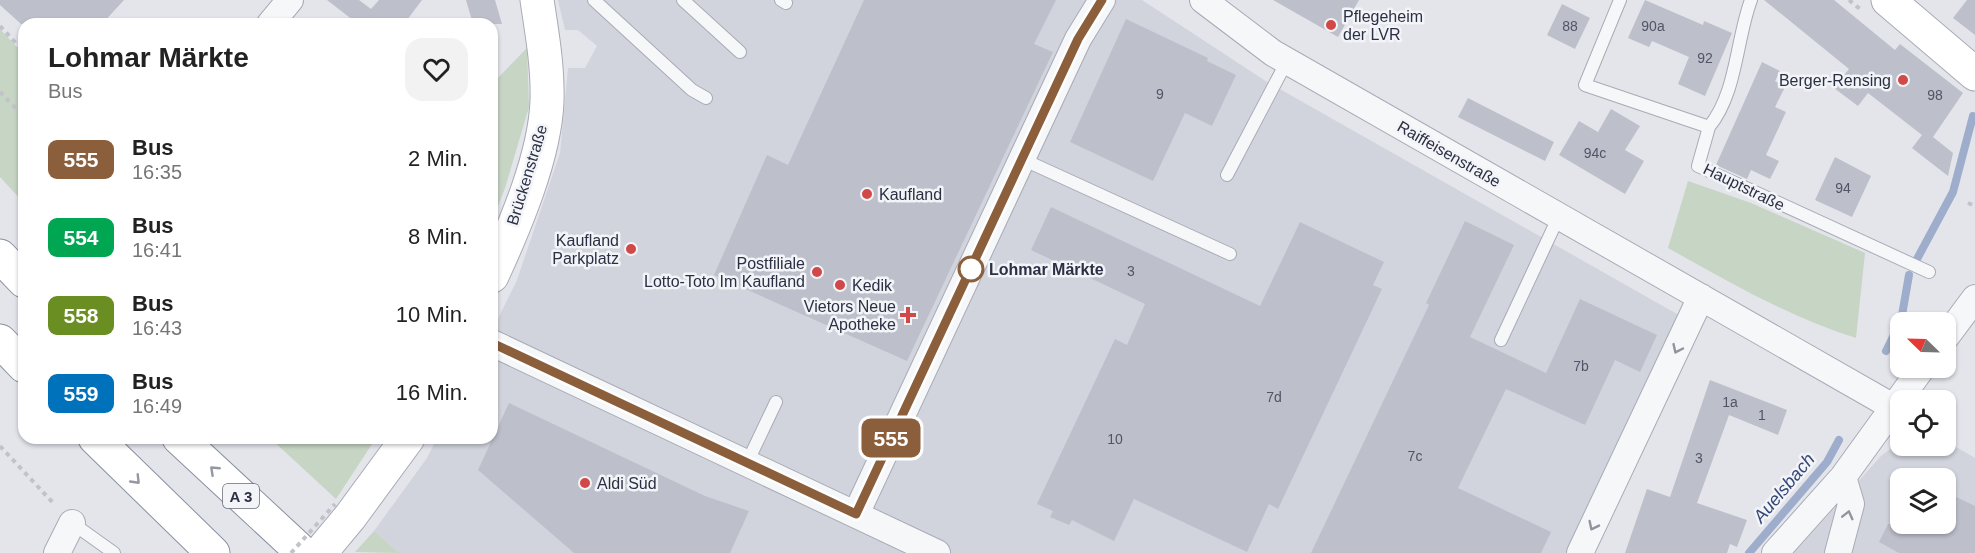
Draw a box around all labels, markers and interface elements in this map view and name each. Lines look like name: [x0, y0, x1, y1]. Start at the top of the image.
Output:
place label: Pflegeheim der LVR: [1343, 8, 1423, 43]
marker: Pflegeheim der LVR: [1324, 18, 1338, 32]
house number: 88: [1562, 18, 1578, 34]
house number: 90a: [1641, 18, 1665, 34]
button: heart: [405, 38, 468, 101]
text: Lohmar Märkte: [48, 42, 249, 73]
house number: 92: [1697, 50, 1713, 66]
place label: Berger-Rensing: [1779, 72, 1891, 89]
marker: Berger-Rensing: [1896, 73, 1910, 87]
text: Bus: [48, 80, 82, 102]
house number: 9: [1156, 86, 1164, 102]
house number: 98: [1927, 87, 1943, 103]
street label: Raiffeisenstraße: [1394, 118, 1504, 190]
street label: Brückenstraße: [504, 123, 550, 227]
text: Bus: [132, 135, 174, 160]
house number: 94c: [1584, 145, 1606, 161]
text: 2 Min.: [408, 146, 468, 171]
text: 555: [63, 148, 99, 171]
street label: Hauptstraße: [1701, 160, 1787, 214]
text: 16:35: [132, 161, 182, 183]
house number: 94: [1835, 180, 1851, 196]
place label: Kaufland: [879, 186, 942, 203]
marker: Kaufland: [860, 187, 874, 201]
text: Bus: [132, 213, 174, 238]
text: 8 Min.: [408, 224, 468, 249]
text: 554: [63, 226, 99, 249]
place label: Kaufland Parkplatz: [552, 232, 619, 267]
text: 16:41: [132, 239, 182, 261]
marker: Kaufland Parkplatz: [624, 242, 638, 256]
place label: Postfiliale Lotto-Toto Im Kaufland: [644, 255, 805, 290]
marker: Lohmar Märkte: [958, 256, 984, 282]
place label: Lohmar Märkte: [989, 261, 1104, 278]
house number: 3: [1127, 263, 1135, 279]
marker: Postfiliale Lotto-Toto Im Kaufland: [810, 265, 824, 279]
place label: Kedik: [852, 277, 893, 294]
marker: Kedik: [833, 278, 847, 292]
text: Bus: [132, 291, 174, 316]
place label: Vietors Neue Apotheke: [804, 298, 896, 333]
text: 10 Min.: [396, 302, 468, 327]
text: 558: [63, 304, 99, 327]
marker: Vietors Neue Apotheke: [901, 308, 915, 322]
north arrow: [1890, 312, 1956, 378]
map controls: [1890, 312, 1956, 534]
text: 16:43: [132, 317, 182, 339]
one-way arrow: [1672, 343, 1684, 354]
house number: 7b: [1573, 358, 1589, 374]
text: Bus: [132, 369, 174, 394]
text: 16 Min.: [396, 380, 468, 405]
text: 559: [63, 382, 99, 405]
house number: 7d: [1266, 389, 1282, 405]
button: locate: [1890, 390, 1956, 456]
house number: 1a: [1722, 394, 1738, 410]
text: 16:49: [132, 395, 182, 417]
house number: 1: [1758, 407, 1766, 423]
line badge: 555: [856, 418, 926, 458]
text: 555: [873, 427, 909, 450]
house number: 10: [1107, 431, 1123, 447]
house number: 7c: [1408, 448, 1422, 464]
water label: Auelsbach: [1749, 449, 1819, 527]
house number: 3: [1695, 450, 1703, 466]
one-way arrow: [210, 466, 220, 477]
button: layers: [1890, 468, 1956, 534]
one-way arrow: [128, 472, 139, 483]
place label: Aldi Süd: [597, 475, 657, 492]
marker: Aldi Süd: [578, 476, 592, 490]
road number: A 3: [223, 484, 259, 508]
one-way arrow: [1840, 510, 1853, 520]
one-way arrow: [1589, 519, 1601, 530]

